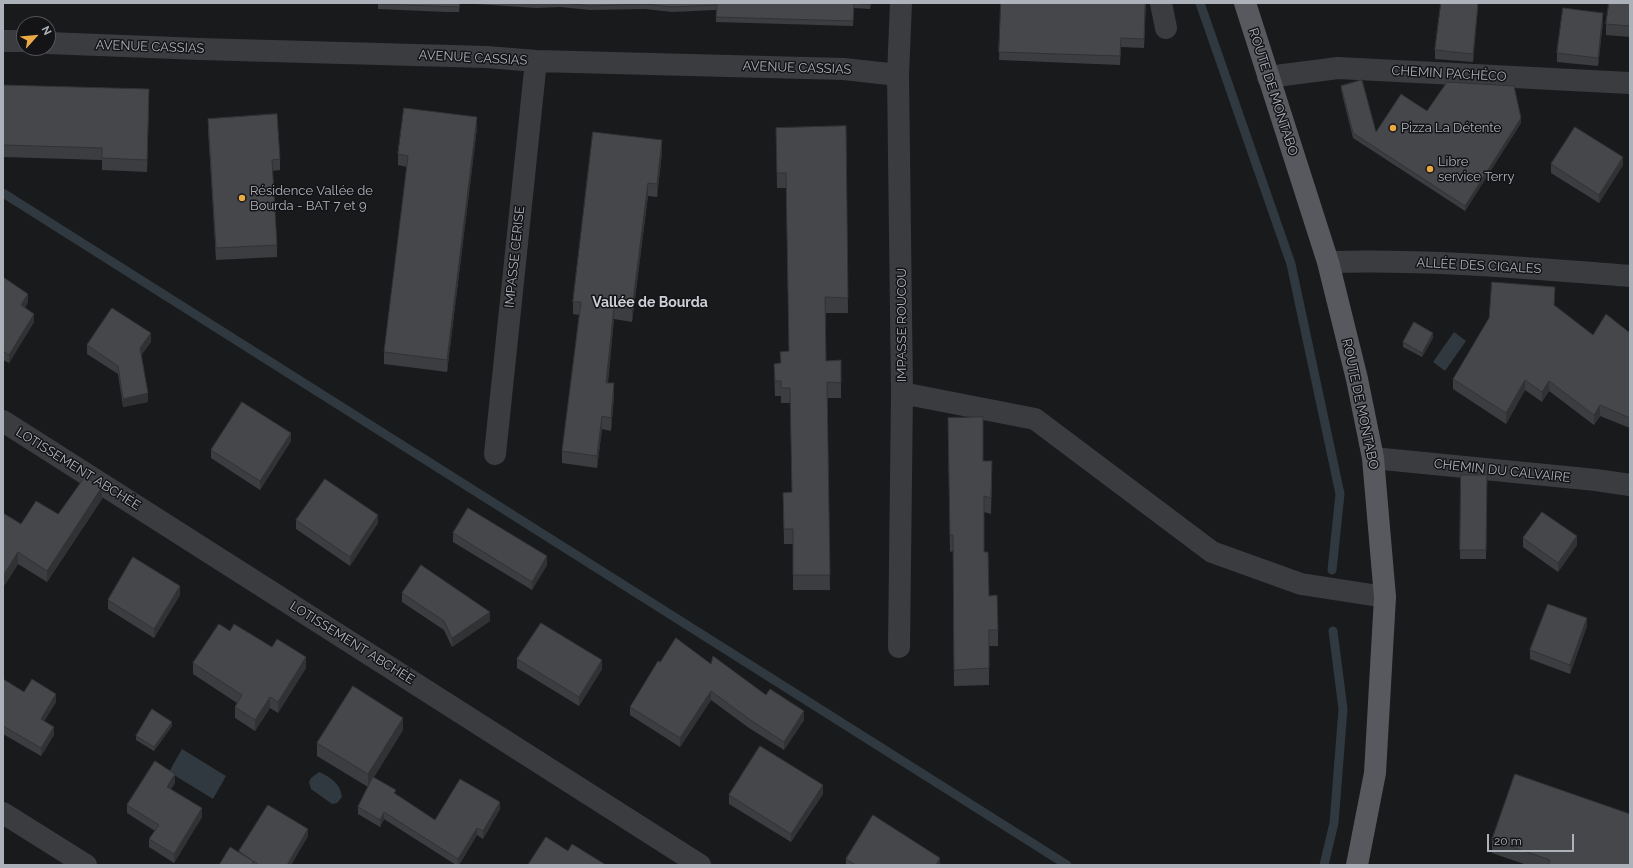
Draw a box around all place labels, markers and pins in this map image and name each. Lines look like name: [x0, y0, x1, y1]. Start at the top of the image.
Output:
place label: Pizza La Détente: [1401, 120, 1501, 136]
marker: Pizza La Détente: [1388, 123, 1398, 133]
place label: Libre service Terry: [1438, 154, 1515, 185]
marker: Libre service Terry: [1425, 164, 1435, 174]
place label: Résidence Vallée de Bourda - BAT 7 et 9: [250, 183, 373, 214]
marker: Résidence Vallée de Bourda - BAT 7 et 9: [237, 193, 247, 203]

